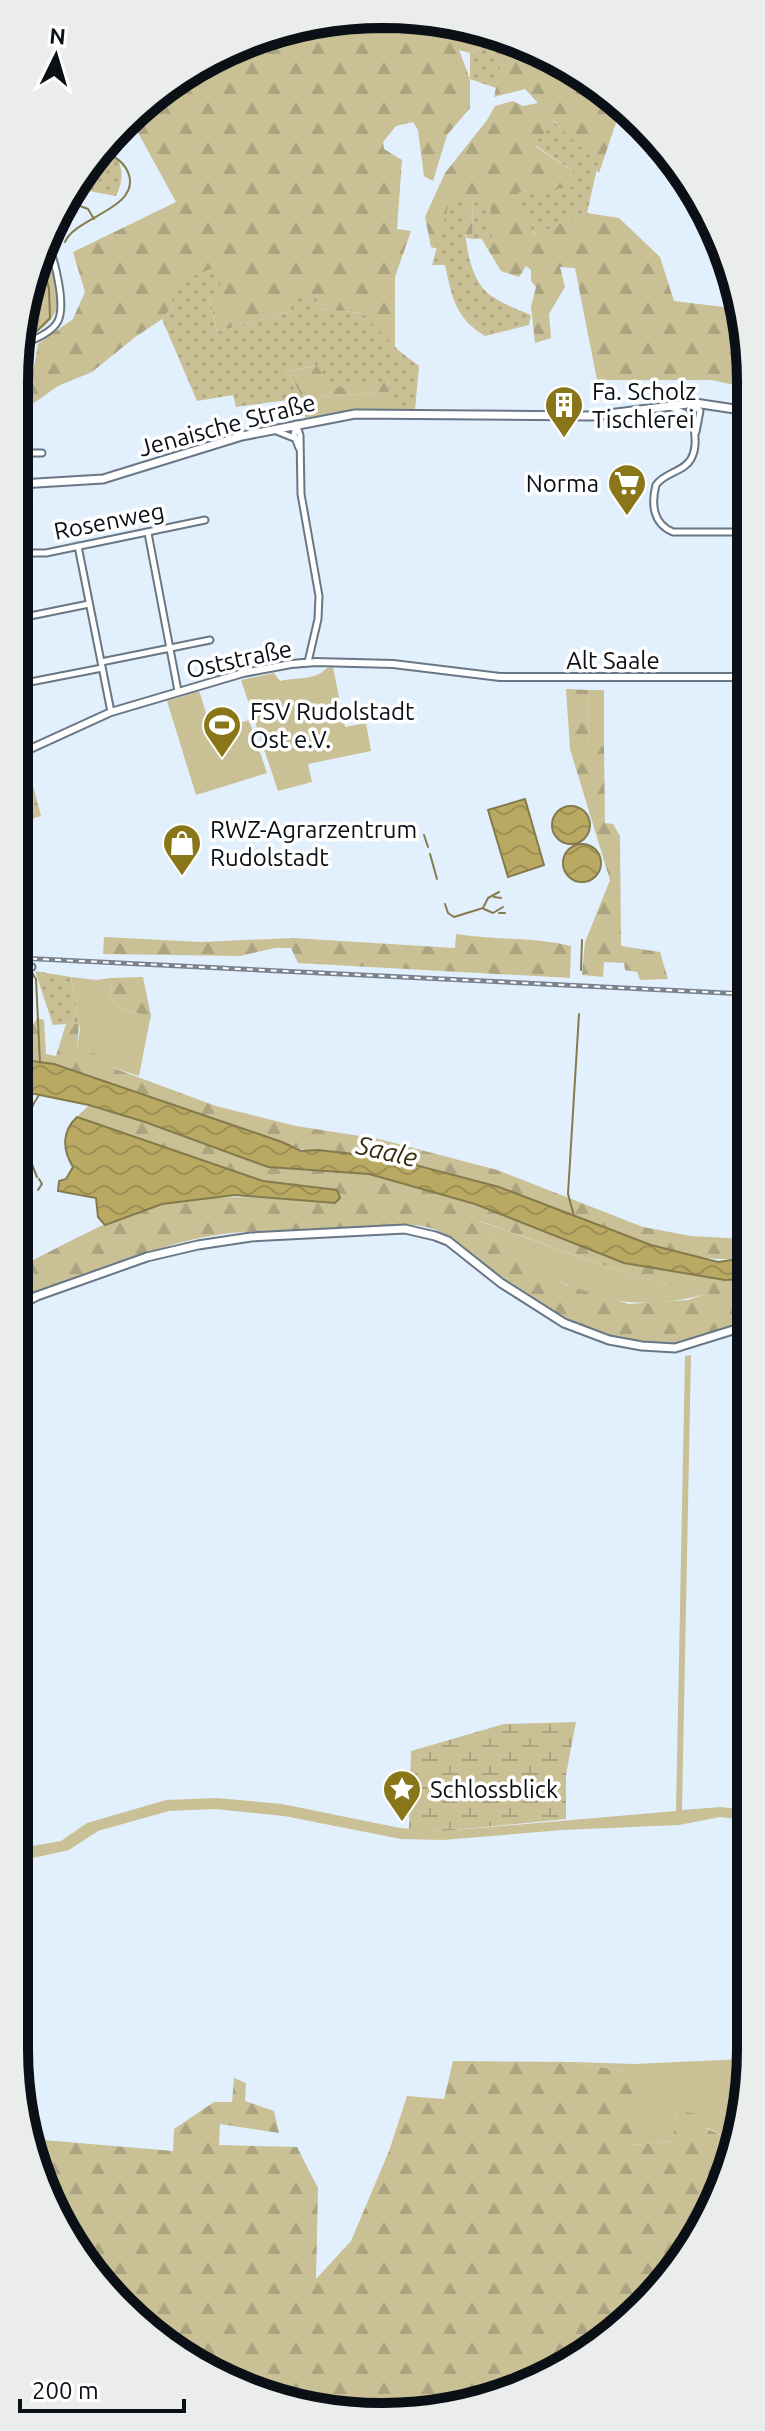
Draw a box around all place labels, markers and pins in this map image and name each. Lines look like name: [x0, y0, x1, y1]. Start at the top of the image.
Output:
place label: Fa. Scholz Tischlerei: [592, 378, 696, 433]
building icon: Fa. Scholz Tischlerei: [543, 384, 585, 439]
supermarket icon: Norma: [606, 462, 648, 517]
place label: Norma: [526, 470, 599, 497]
place label: FSV Rudolstadt Ost e.V.: [250, 698, 415, 753]
sports icon: FSV Rudolstadt Ost e.V.: [201, 704, 243, 759]
place label: RWZ-Agrarzentrum Rudolstadt: [210, 816, 417, 871]
shop icon: RWZ-Agrarzentrum Rudolstadt: [161, 822, 203, 877]
place icon: Schlossblick: [381, 1768, 423, 1823]
place label: Schlossblick: [430, 1776, 558, 1803]

